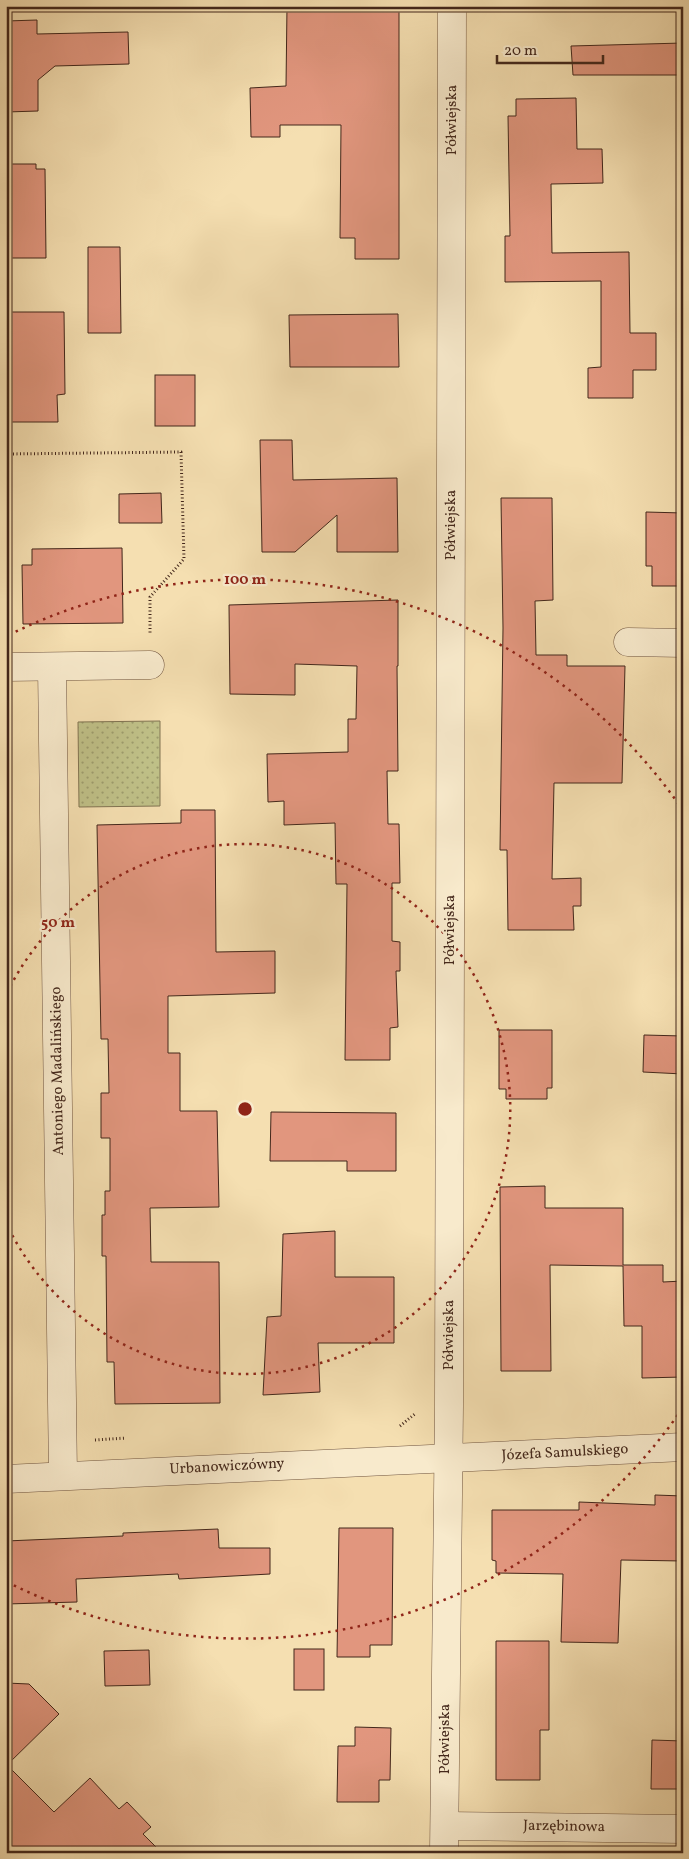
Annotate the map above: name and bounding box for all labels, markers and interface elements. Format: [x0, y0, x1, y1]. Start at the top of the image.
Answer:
scale bar [497, 32, 603, 64]
text: 20 m [504, 41, 537, 62]
street label: Półwiejska [442, 85, 463, 155]
street label: Półwiejska [441, 490, 462, 560]
text: 100 m [224, 570, 267, 591]
street label: Półwiejska [440, 895, 461, 965]
text: 50 m [41, 913, 75, 934]
street label: Antoniego Madalińskiego [46, 986, 70, 1156]
centre of rings [236, 1100, 254, 1118]
street label: Półwiejska [439, 1300, 460, 1370]
street label: Józefa Samulskiego [501, 1439, 629, 1467]
street label: Urbanowiczówny [169, 1454, 285, 1480]
street label: Półwiejska [435, 1704, 456, 1774]
street label: Jarzębinowa [523, 1816, 605, 1838]

